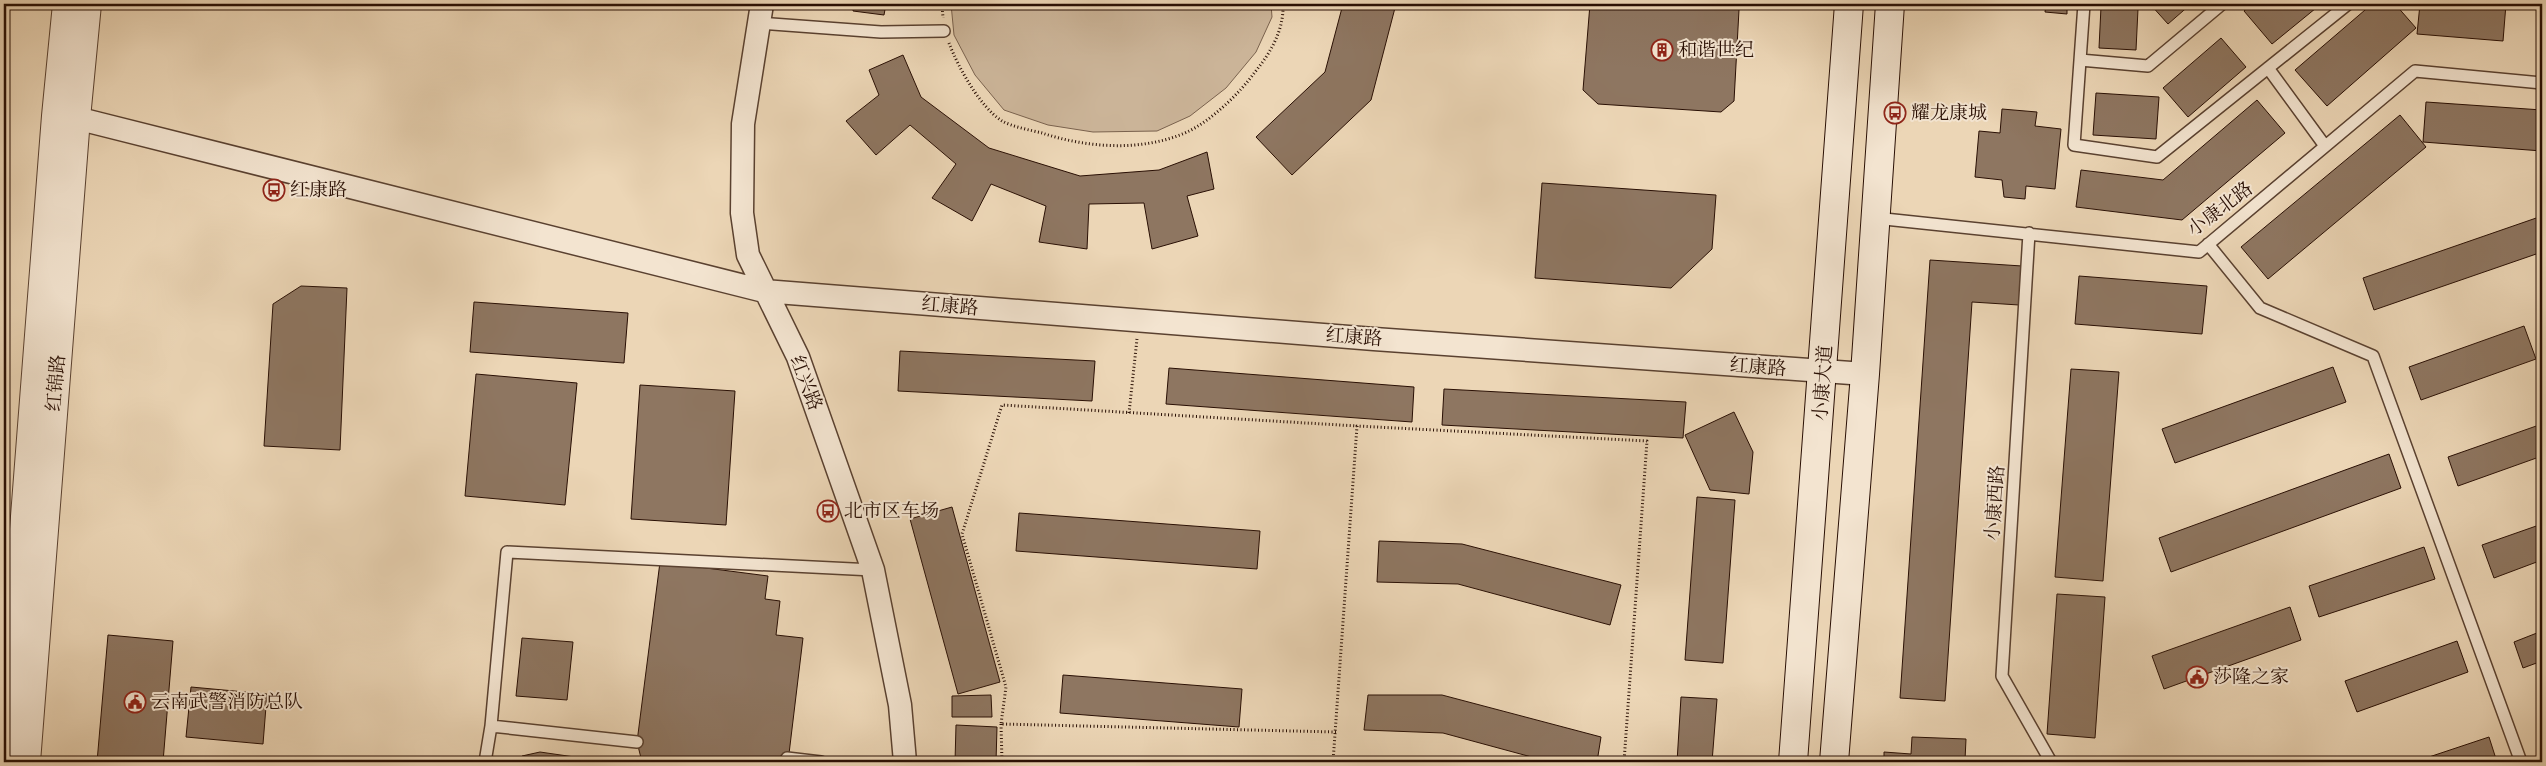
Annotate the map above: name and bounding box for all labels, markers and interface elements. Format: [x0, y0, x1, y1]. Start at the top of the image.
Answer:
place label: 和谐世纪 [1678, 37, 1754, 63]
building icon: 和谐世纪 [1650, 38, 1674, 62]
place label: 耀龙康城 [1911, 100, 1987, 126]
bus stop icon: 耀龙康城 [1883, 101, 1907, 125]
street label: 小康北路 [2182, 176, 2258, 242]
place label: 红康路 [290, 177, 347, 203]
bus stop icon: 红康路 [262, 178, 286, 202]
street label: 红康路 [920, 291, 980, 321]
street label: 红康路 [1325, 322, 1383, 352]
street label: 小康大道 [1807, 344, 1839, 422]
street label: 红兴路 [784, 352, 828, 414]
street label: 红康路 [1729, 352, 1787, 382]
street label: 红锦路 [41, 353, 71, 413]
street label: 小康西路 [1979, 464, 2011, 542]
place label: 北市区车场 [844, 498, 939, 524]
bus stop icon: 北市区车场 [816, 499, 840, 523]
place label: 莎隆之家 [2213, 664, 2289, 690]
public building icon: 莎隆之家 [2185, 665, 2209, 689]
place label: 云南武警消防总队 [151, 689, 303, 715]
public building icon: 云南武警消防总队 [123, 690, 147, 714]

